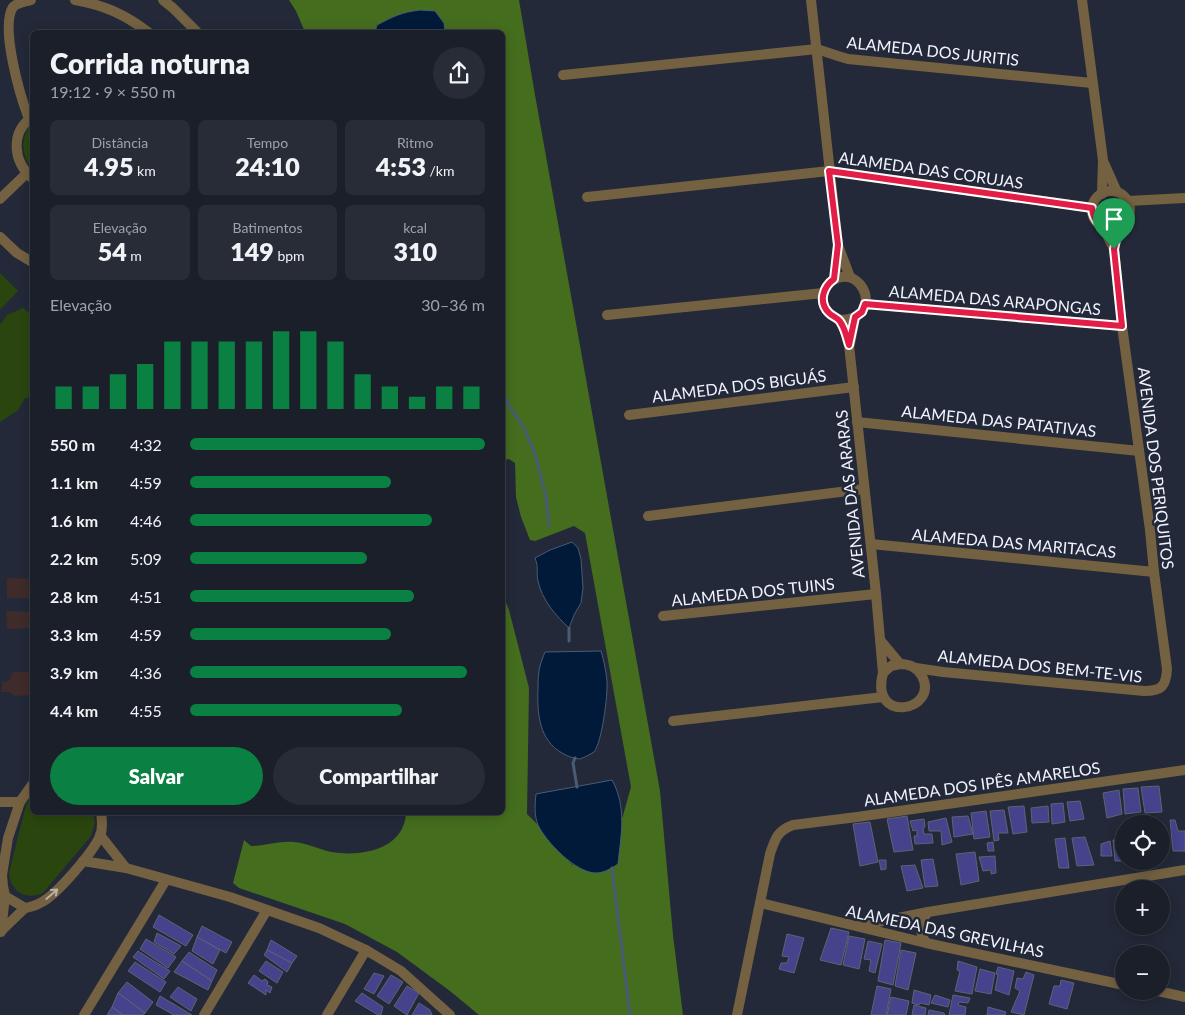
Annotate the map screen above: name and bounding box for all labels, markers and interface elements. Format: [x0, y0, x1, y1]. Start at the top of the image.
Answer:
street label: ALAMEDA DOS JURITIS [846, 32, 1020, 69]
text: Corrida noturna [50, 46, 250, 80]
button: share [433, 47, 485, 99]
text: 19:12 · 9 × 550 m [50, 82, 175, 101]
text: Distância [91, 134, 148, 151]
text: Tempo [247, 134, 288, 151]
text: Ritmo [397, 134, 433, 151]
street label: ALAMEDA DAS CORUJAS [837, 147, 1025, 192]
text: 4.95 [84, 151, 133, 181]
text: 24:10 [235, 151, 300, 181]
text: 4:53 [376, 151, 426, 181]
text: km [133, 162, 156, 179]
text: /km [426, 162, 455, 179]
pin [1093, 198, 1135, 249]
icon: arrive [1100, 205, 1128, 233]
text: Elevação [93, 219, 147, 236]
text: Batimentos [232, 219, 303, 236]
text: kcal [403, 219, 427, 236]
text: 54 [98, 236, 127, 266]
text: 149 [230, 236, 274, 266]
text: 310 [393, 236, 437, 266]
text: m [127, 247, 142, 264]
text: bpm [274, 247, 305, 264]
street label: ALAMEDA DAS ARAPONGAS [888, 281, 1102, 318]
text: Elevação [50, 295, 112, 314]
text: 30–36 m [421, 295, 485, 314]
street label: ALAMEDA DOS BIGUÁS [651, 365, 827, 406]
street label: AVENIDA DOS PERIQUITOS [1135, 366, 1178, 570]
street label: ALAMEDA DAS PATATIVAS [901, 401, 1097, 440]
street label: AVENIDA DAS ARARAS [831, 409, 868, 579]
text: 550 m [50, 435, 95, 454]
text: 4:32 [130, 435, 162, 454]
text: 1.1 km [50, 473, 98, 492]
text: 4:59 [130, 473, 162, 492]
text: 1.6 km [50, 511, 98, 530]
text: 4:46 [130, 511, 162, 530]
street label: ALAMEDA DAS MARITACAS [911, 524, 1117, 561]
text: 2.2 km [50, 549, 98, 568]
text: 5:09 [130, 549, 162, 568]
street label: ALAMEDA DOS TUINS [670, 573, 836, 610]
text: 2.8 km [50, 587, 98, 606]
text: 4:51 [130, 587, 162, 606]
text: 3.3 km [50, 625, 98, 644]
text: 4:59 [130, 625, 162, 644]
street label: ALAMEDA DOS BEM-TE-VIS [937, 645, 1143, 686]
text: 3.9 km [50, 663, 98, 682]
text: 4:36 [130, 663, 162, 682]
text: 4.4 km [50, 701, 98, 720]
text: 4:55 [130, 701, 162, 720]
button: Salvar [50, 747, 263, 805]
button: Compartilhar [273, 747, 485, 805]
street label: ALAMEDA DOS IPÊS AMARELOS [863, 758, 1101, 810]
map controls [1115, 815, 1170, 1000]
button: locate [1115, 815, 1170, 870]
button: + [1115, 880, 1170, 935]
one-way arrow [45, 888, 58, 900]
street label: ALAMEDA DAS GREVILHAS [844, 900, 1046, 961]
button: − [1115, 945, 1170, 1000]

